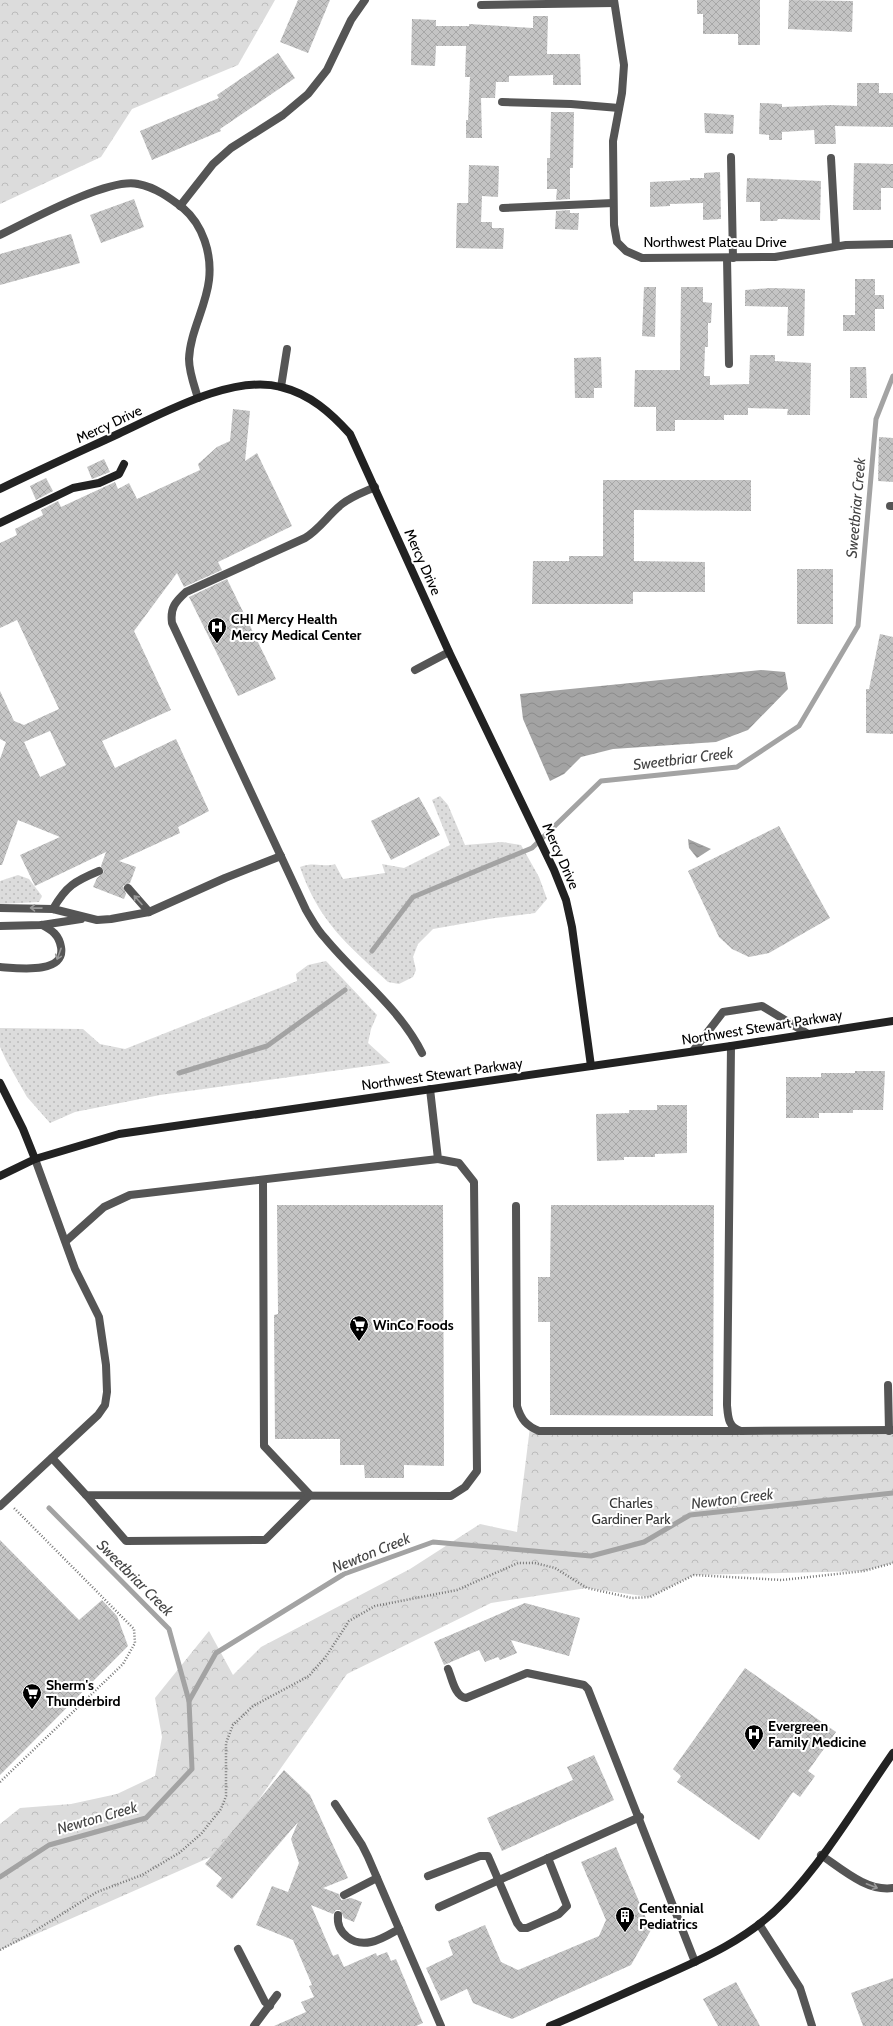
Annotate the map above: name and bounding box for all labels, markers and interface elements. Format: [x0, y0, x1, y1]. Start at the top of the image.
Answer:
street label: Northwest Plateau Drive [643, 233, 787, 251]
street label: Mercy Drive [73, 401, 145, 447]
water label: Sweetbriar Creek [843, 457, 869, 559]
street label: Mercy Drive [400, 526, 446, 598]
place label: CHI Mercy Health Mercy Medical Center [231, 610, 362, 644]
hospital icon: CHI Mercy Health Mercy Medical Center [206, 616, 228, 644]
water label: Sweetbriar Creek [632, 744, 735, 774]
street label: Mercy Drive [538, 820, 584, 892]
one-way arrow [134, 895, 143, 905]
one-way arrow [30, 904, 43, 912]
one-way arrow [55, 948, 63, 960]
street label: Northwest Stewart Parkway [680, 1005, 844, 1049]
street label: Northwest Stewart Parkway [360, 1054, 524, 1094]
supermarket icon: WinCo Foods [348, 1314, 370, 1342]
place label: WinCo Foods [373, 1316, 454, 1334]
water label: Newton Creek [690, 1485, 775, 1513]
park label: Charles Gardiner Park [592, 1494, 671, 1528]
water label: Newton Creek [329, 1529, 413, 1577]
water label: Sweetbriar Creek [93, 1536, 177, 1620]
place label: Sherm's Thunderbird [46, 1676, 120, 1710]
supermarket icon: Sherm's Thunderbird [21, 1682, 43, 1710]
place label: Evergreen Family Medicine [768, 1717, 866, 1751]
hospital icon: Evergreen Family Medicine [743, 1723, 765, 1751]
water label: Newton Creek [55, 1798, 140, 1838]
one-way arrow [866, 1882, 878, 1890]
place label: Centennial Pediatrics [639, 1899, 704, 1933]
building icon: Centennial Pediatrics [614, 1905, 636, 1933]

